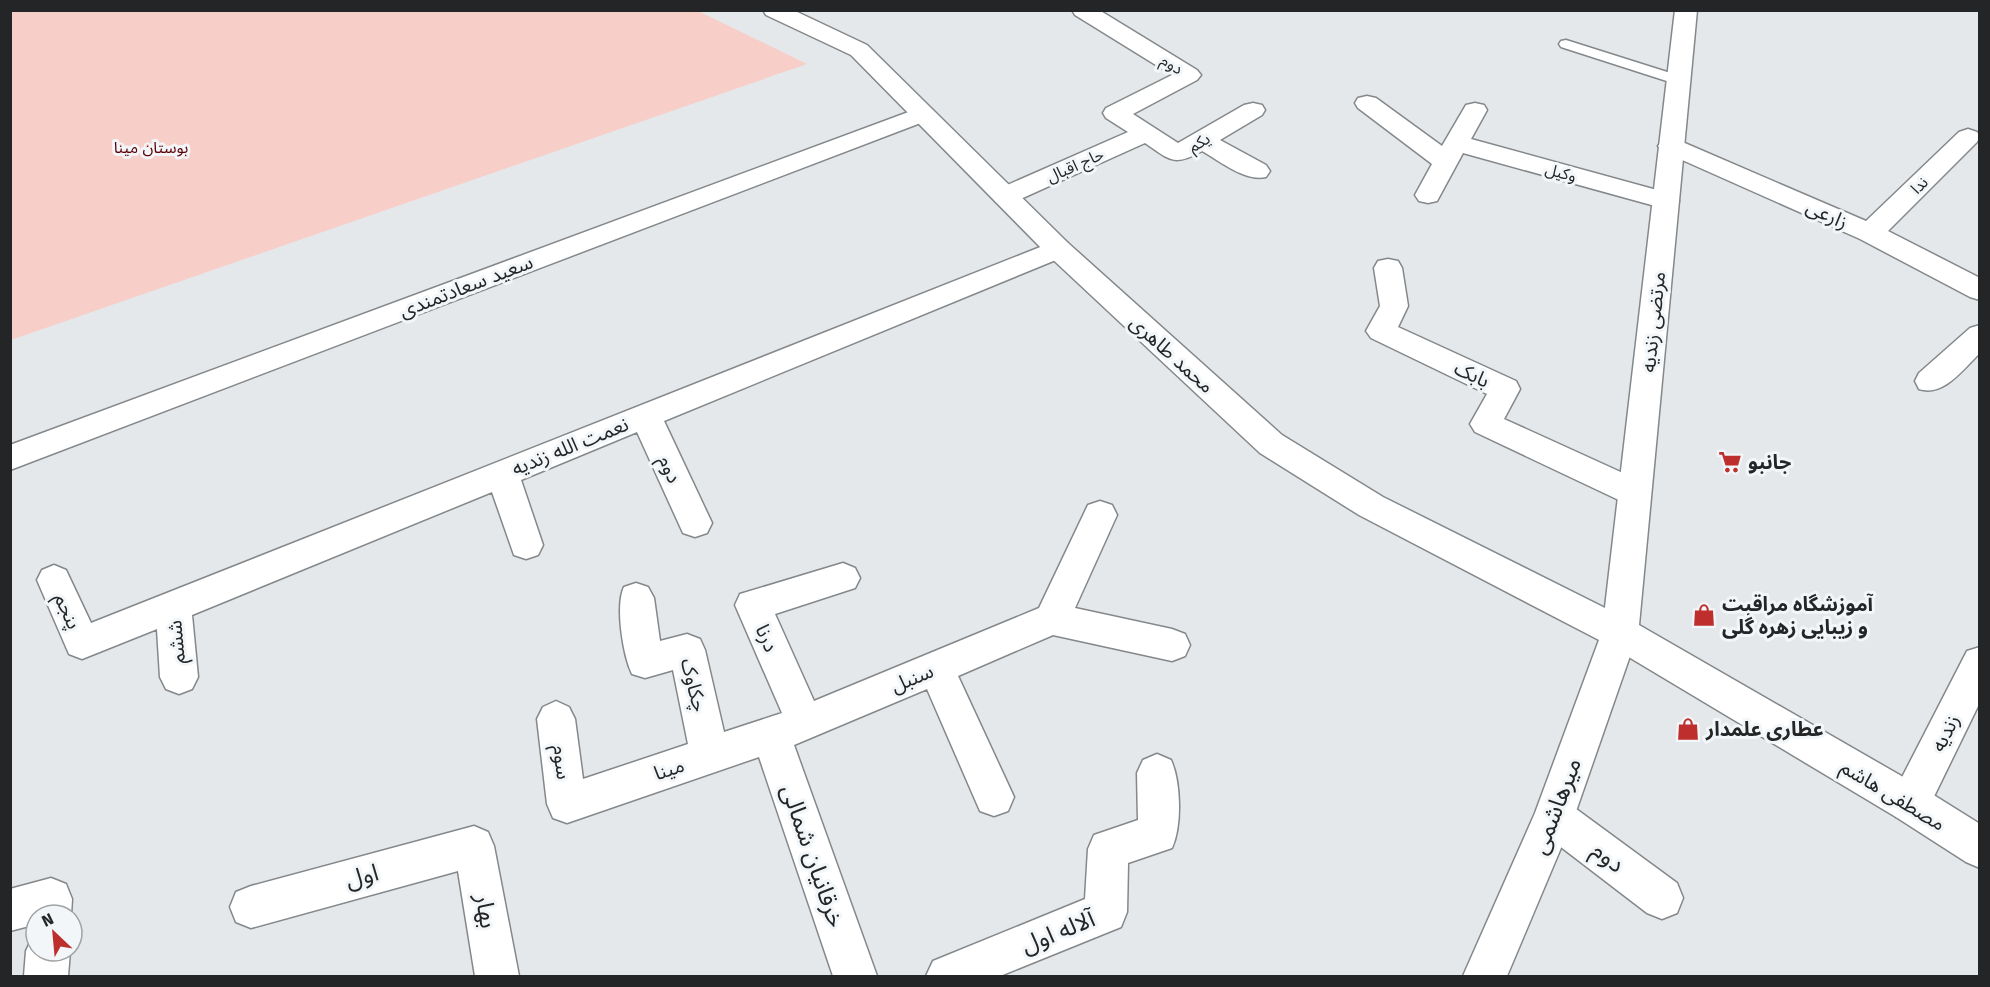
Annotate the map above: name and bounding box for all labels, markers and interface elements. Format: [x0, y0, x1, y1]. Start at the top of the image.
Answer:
street label: دوم [1156, 50, 1186, 81]
street label: یکم [1185, 129, 1215, 159]
park label: بوستان مینا [114, 138, 188, 157]
street label: حاج اقبال [1044, 144, 1108, 189]
street label: وکیل [1543, 159, 1578, 186]
street label: ندا [1907, 173, 1932, 198]
street label: زارعی [1802, 194, 1852, 234]
street label: سعید سعادتمندی [396, 249, 536, 323]
street label: مرتضی زندیه [1636, 270, 1670, 374]
street label: محمد طاهری [1125, 310, 1219, 398]
street label: بابک [1451, 355, 1493, 393]
street label: نعمت الله زندیه [508, 412, 632, 480]
supermarket icon: جانبو [1717, 449, 1743, 475]
place label: جانبو [1748, 450, 1792, 474]
street label: دوم [650, 451, 687, 488]
street label: پنجم [47, 589, 86, 634]
place label: آموزشگاه مراقبت و زیبایی زهره گلی [1722, 592, 1874, 639]
shop icon: آموزشگاه مراقبت و زیبایی زهره گلی [1691, 602, 1717, 628]
street label: ششم [162, 619, 193, 665]
street label: درنا [750, 621, 784, 655]
street label: چکاوک [675, 656, 712, 714]
street label: سنبل [887, 658, 937, 698]
street label: زندیه [1926, 710, 1964, 756]
shop icon: عطاری علمدار [1675, 716, 1701, 742]
place label: عطاری علمدار [1705, 717, 1824, 741]
street label: سوم [545, 743, 576, 781]
street label: مینا [651, 753, 687, 785]
street label: میرهاشمی [1525, 754, 1587, 858]
street label: مصطفی هاشم [1835, 754, 1950, 838]
street label: خرقانیان شمالی [775, 781, 851, 931]
street label: دوم [1584, 836, 1630, 882]
street label: اول [342, 858, 382, 894]
street label: بهار [469, 891, 503, 930]
north arrow [24, 903, 84, 963]
street label: آلاله اول [1017, 904, 1100, 959]
text: N [39, 909, 57, 931]

